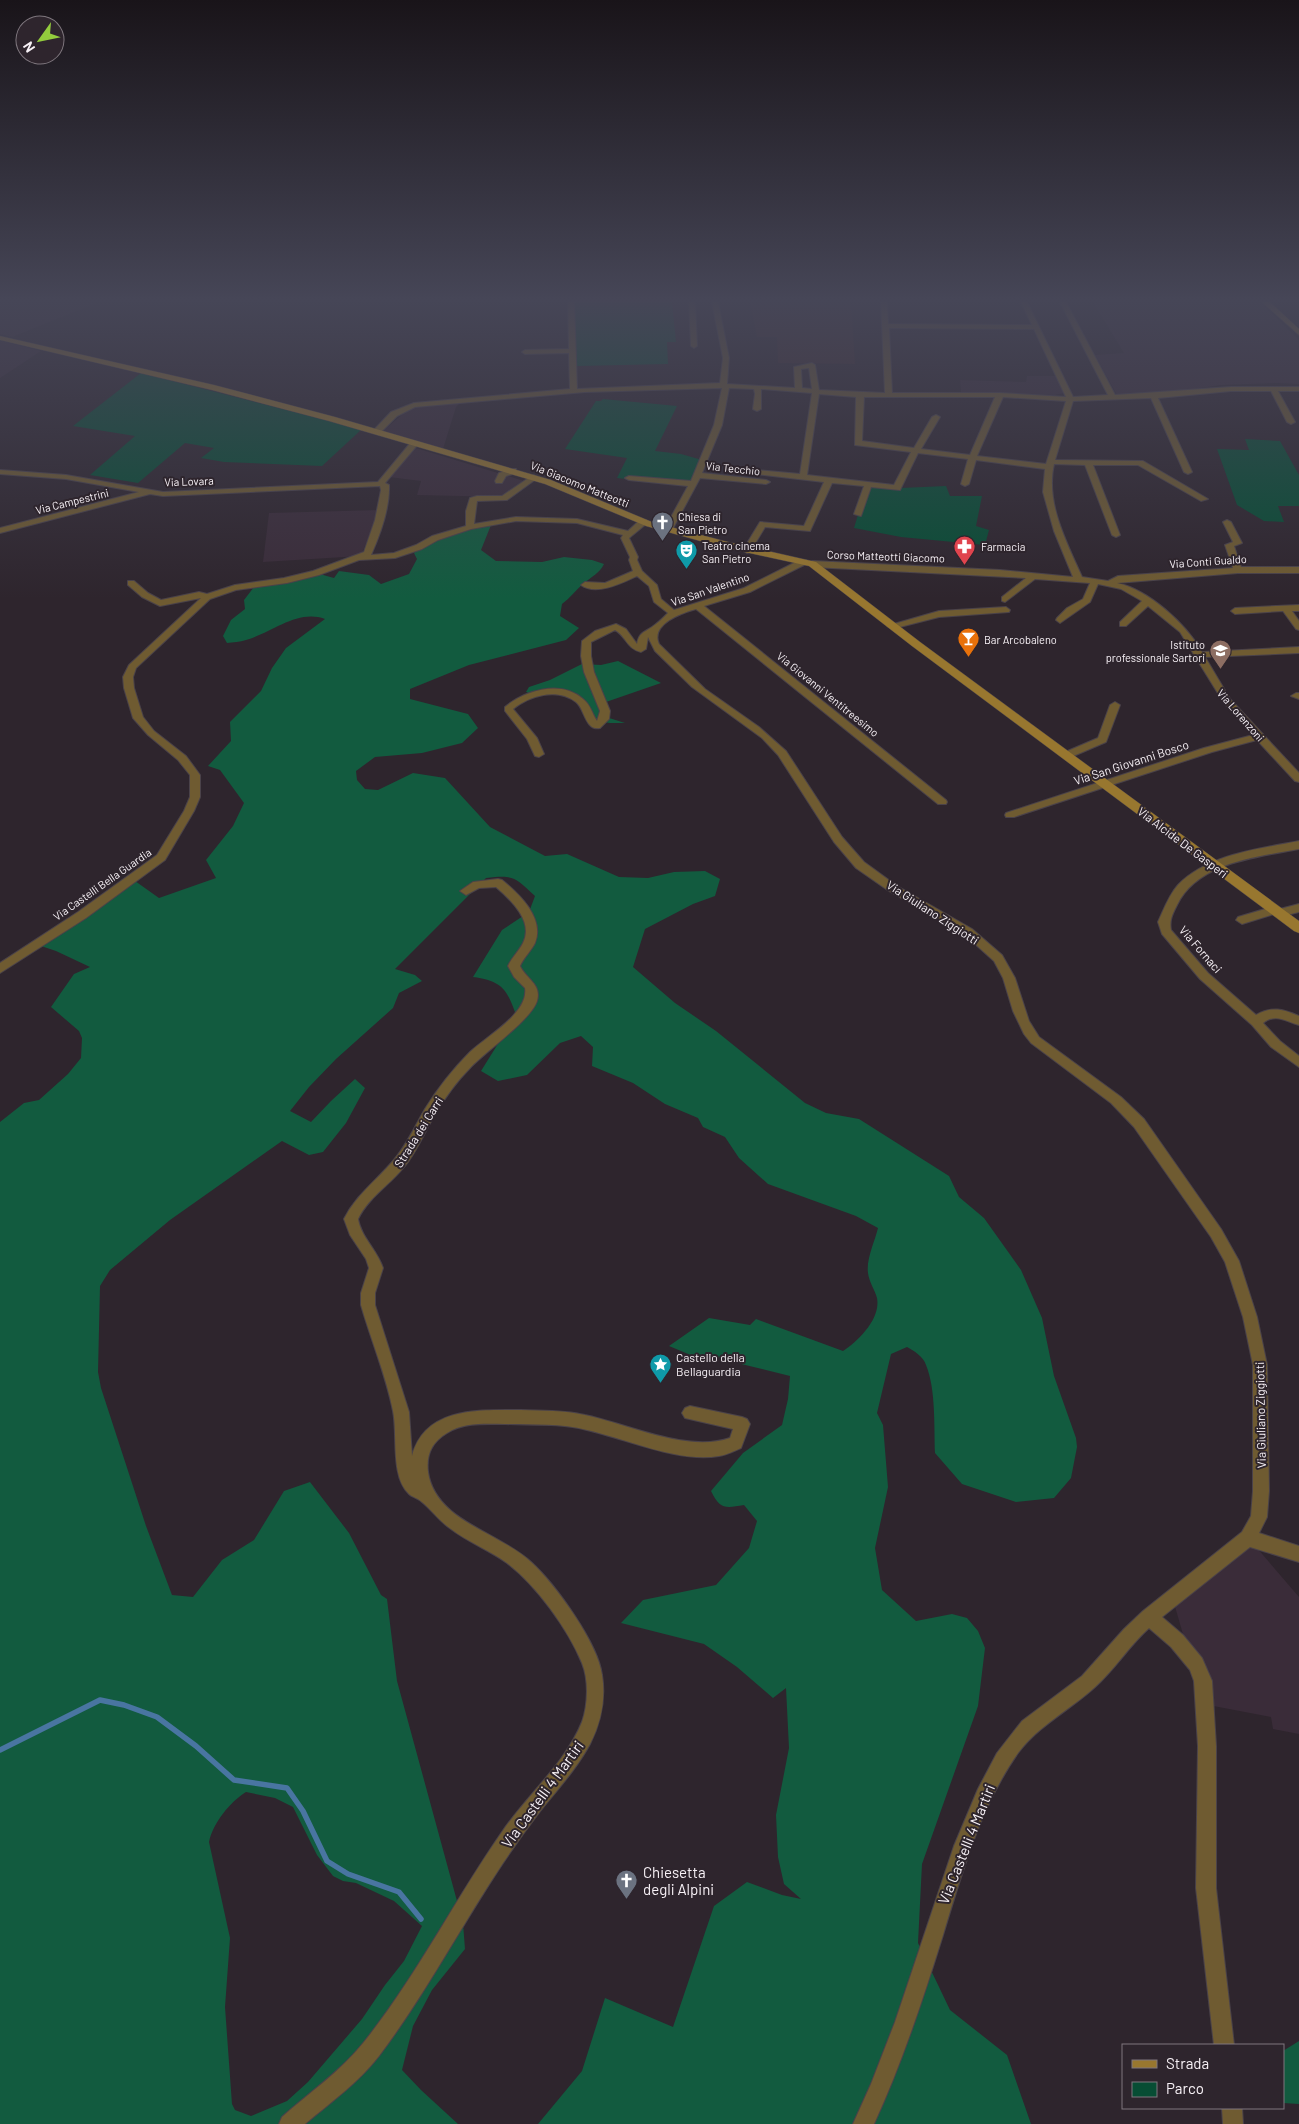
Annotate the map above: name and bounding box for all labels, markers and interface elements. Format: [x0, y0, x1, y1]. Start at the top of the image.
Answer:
north arrow [15, 15, 65, 65]
text: N [19, 39, 38, 56]
street label: Via Giacomo Matteotti [529, 458, 631, 510]
street label: Via Tecchio [705, 459, 761, 477]
street label: Via Lovara [164, 474, 214, 488]
street label: Via Campestrini [34, 486, 110, 516]
church icon: Chiesa di San Pietro [650, 510, 674, 541]
place label: Chiesa di San Pietro [678, 510, 727, 536]
pharmacy icon: Farmacia [953, 534, 977, 565]
theatre icon: Teatro cinema San Pietro [674, 539, 698, 570]
place label: Teatro cinema San Pietro [702, 539, 770, 565]
place label: Farmacia [981, 540, 1025, 553]
street label: Corso Matteotti Giacomo [827, 547, 945, 565]
street label: Via Conti Gualdo [1169, 552, 1247, 570]
street label: Via San Valentino [669, 570, 751, 608]
bar icon: Bar Arcobaleno [956, 627, 980, 658]
place label: Bar Arcobaleno [984, 633, 1057, 646]
place label: Istituto professionale Sartori [1106, 638, 1205, 664]
school or university icon: Istituto professionale Sartori [1209, 638, 1233, 669]
street label: Via Giovanni Ventitreesimo [774, 649, 882, 739]
street label: Via Lorenzoni [1215, 686, 1267, 744]
street label: Via San Giovanni Bosco [1072, 737, 1190, 787]
street label: Via Alcide De Gasperi [1135, 804, 1231, 880]
street label: Via Castelli Bella Guardia [50, 845, 154, 923]
street label: Via Giuliano Ziggiotti [884, 877, 982, 947]
street label: Via Fornaci [1177, 923, 1225, 975]
street label: Strada dei Carri [391, 1094, 445, 1170]
place label: Castello della Bellaguardia [676, 1350, 745, 1378]
place icon: Castello della Bellaguardia [648, 1352, 672, 1383]
street label: Via Giuliano Ziggiotti [1252, 1362, 1268, 1468]
street label: Via Castelli 4 Martiri [497, 1737, 587, 1851]
street label: Via Castelli 4 Martiri [934, 1781, 998, 1907]
place label: Chiesetta degli Alpini [643, 1863, 714, 1898]
church icon: Chiesetta degli Alpini [615, 1869, 639, 1900]
legend [1122, 2044, 1284, 2109]
text: Strada [1166, 2054, 1209, 2072]
text: Parco [1166, 2079, 1204, 2097]

